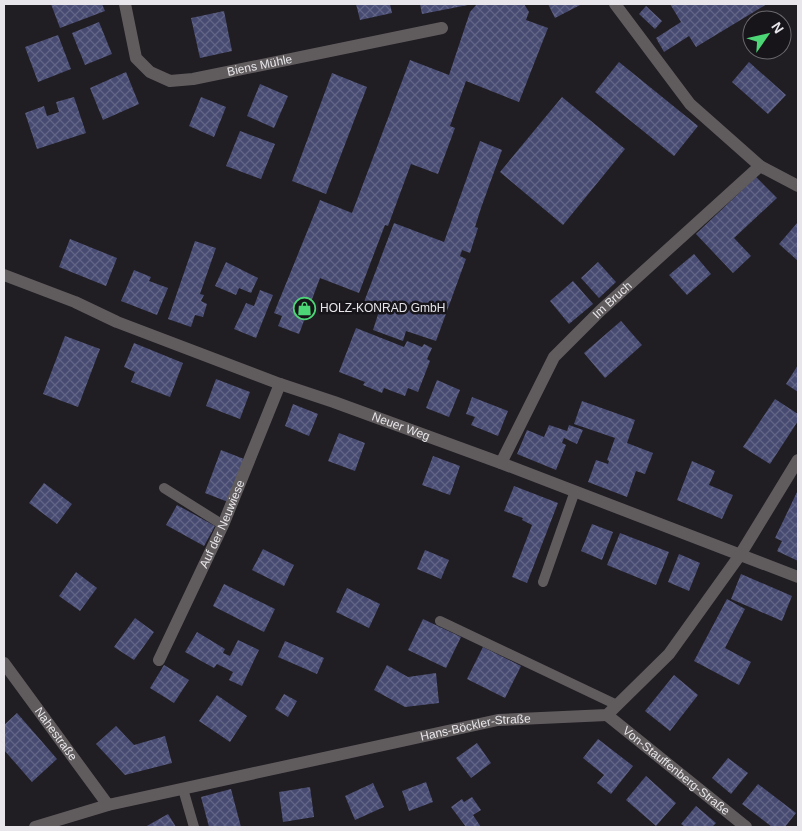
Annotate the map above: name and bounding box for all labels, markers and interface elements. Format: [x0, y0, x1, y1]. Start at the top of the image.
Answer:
north arrow [742, 10, 792, 60]
text: N [768, 19, 787, 36]
street label: Biens Mühle [226, 52, 294, 79]
street label: Im Bruch [590, 279, 635, 321]
shop icon: HOLZ-KONRAD GmbH [292, 296, 316, 320]
place label: HOLZ-KONRAD GmbH [320, 301, 445, 315]
street label: Neuer Weg [370, 409, 432, 443]
street label: Auf der Neuwiese [197, 478, 248, 570]
street label: Nahestraße [32, 705, 80, 764]
street label: Hans-Böckler-Straße [419, 711, 531, 744]
street label: Von-Stauffenberg-Straße [620, 724, 733, 818]

